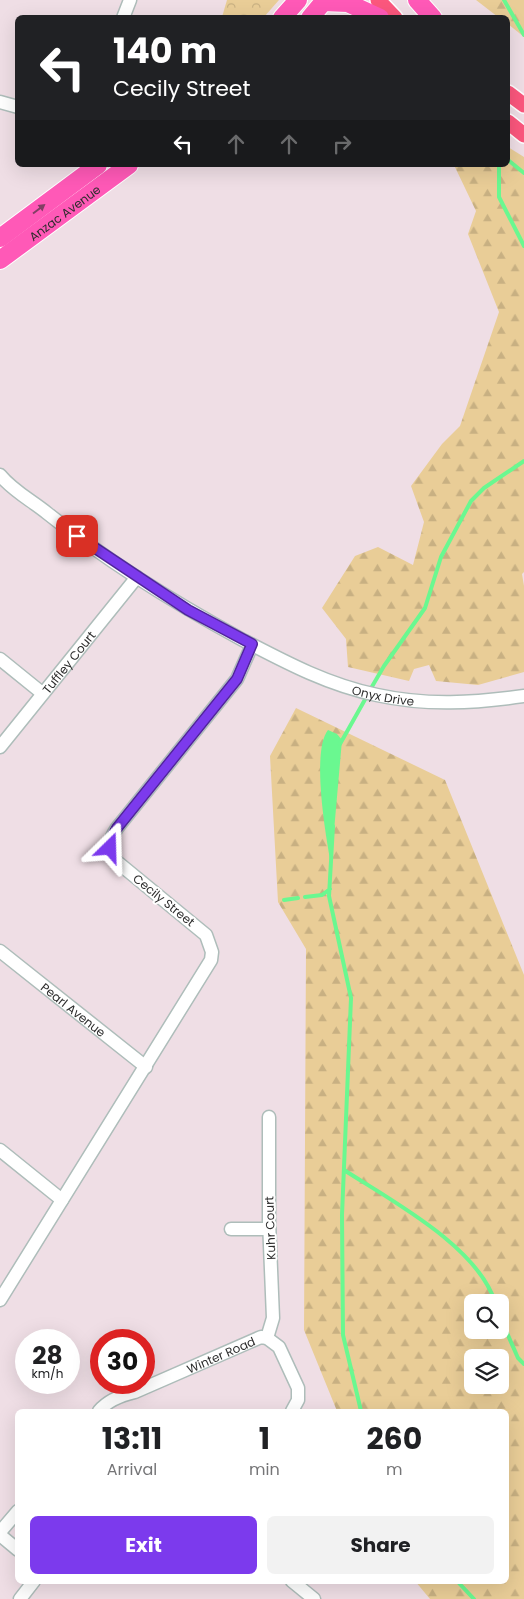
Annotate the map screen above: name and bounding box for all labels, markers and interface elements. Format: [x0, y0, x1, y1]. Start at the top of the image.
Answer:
text: 140 m [113, 26, 217, 75]
icon: left [30, 35, 95, 100]
text: Cecily Street [113, 73, 250, 104]
icon: left [169, 130, 197, 158]
icon: ahead [222, 130, 250, 158]
icon: ahead [275, 130, 303, 158]
icon: right [328, 130, 356, 158]
street label: Anzac Avenue [25, 181, 104, 245]
one-way arrow [32, 203, 45, 214]
pin [56, 515, 98, 557]
icon: arrive [63, 522, 91, 550]
street label: Tuffley Court [38, 627, 99, 697]
street label: Onyx Drive [350, 681, 415, 709]
position arrow [83, 821, 135, 873]
street label: Cecily Street [130, 870, 198, 930]
street label: Pearl Avenue [38, 978, 110, 1040]
street label: Kuhr Court [260, 1196, 280, 1260]
map controls [464, 1294, 509, 1394]
button: search [464, 1294, 509, 1339]
speed limit sign: 30 [90, 1329, 155, 1394]
street label: Winter Road [184, 1332, 258, 1377]
text: 28 [32, 1338, 63, 1373]
button: layers [464, 1349, 509, 1394]
text: km/h [32, 1365, 63, 1382]
text: 13:11 [102, 1417, 162, 1460]
text: 1 [259, 1417, 270, 1460]
text: 260 [366, 1417, 422, 1460]
text: Arrival [107, 1458, 157, 1481]
text: min [249, 1458, 280, 1481]
text: m [386, 1458, 403, 1481]
button: Exit [30, 1516, 257, 1574]
button: Share [267, 1516, 494, 1574]

